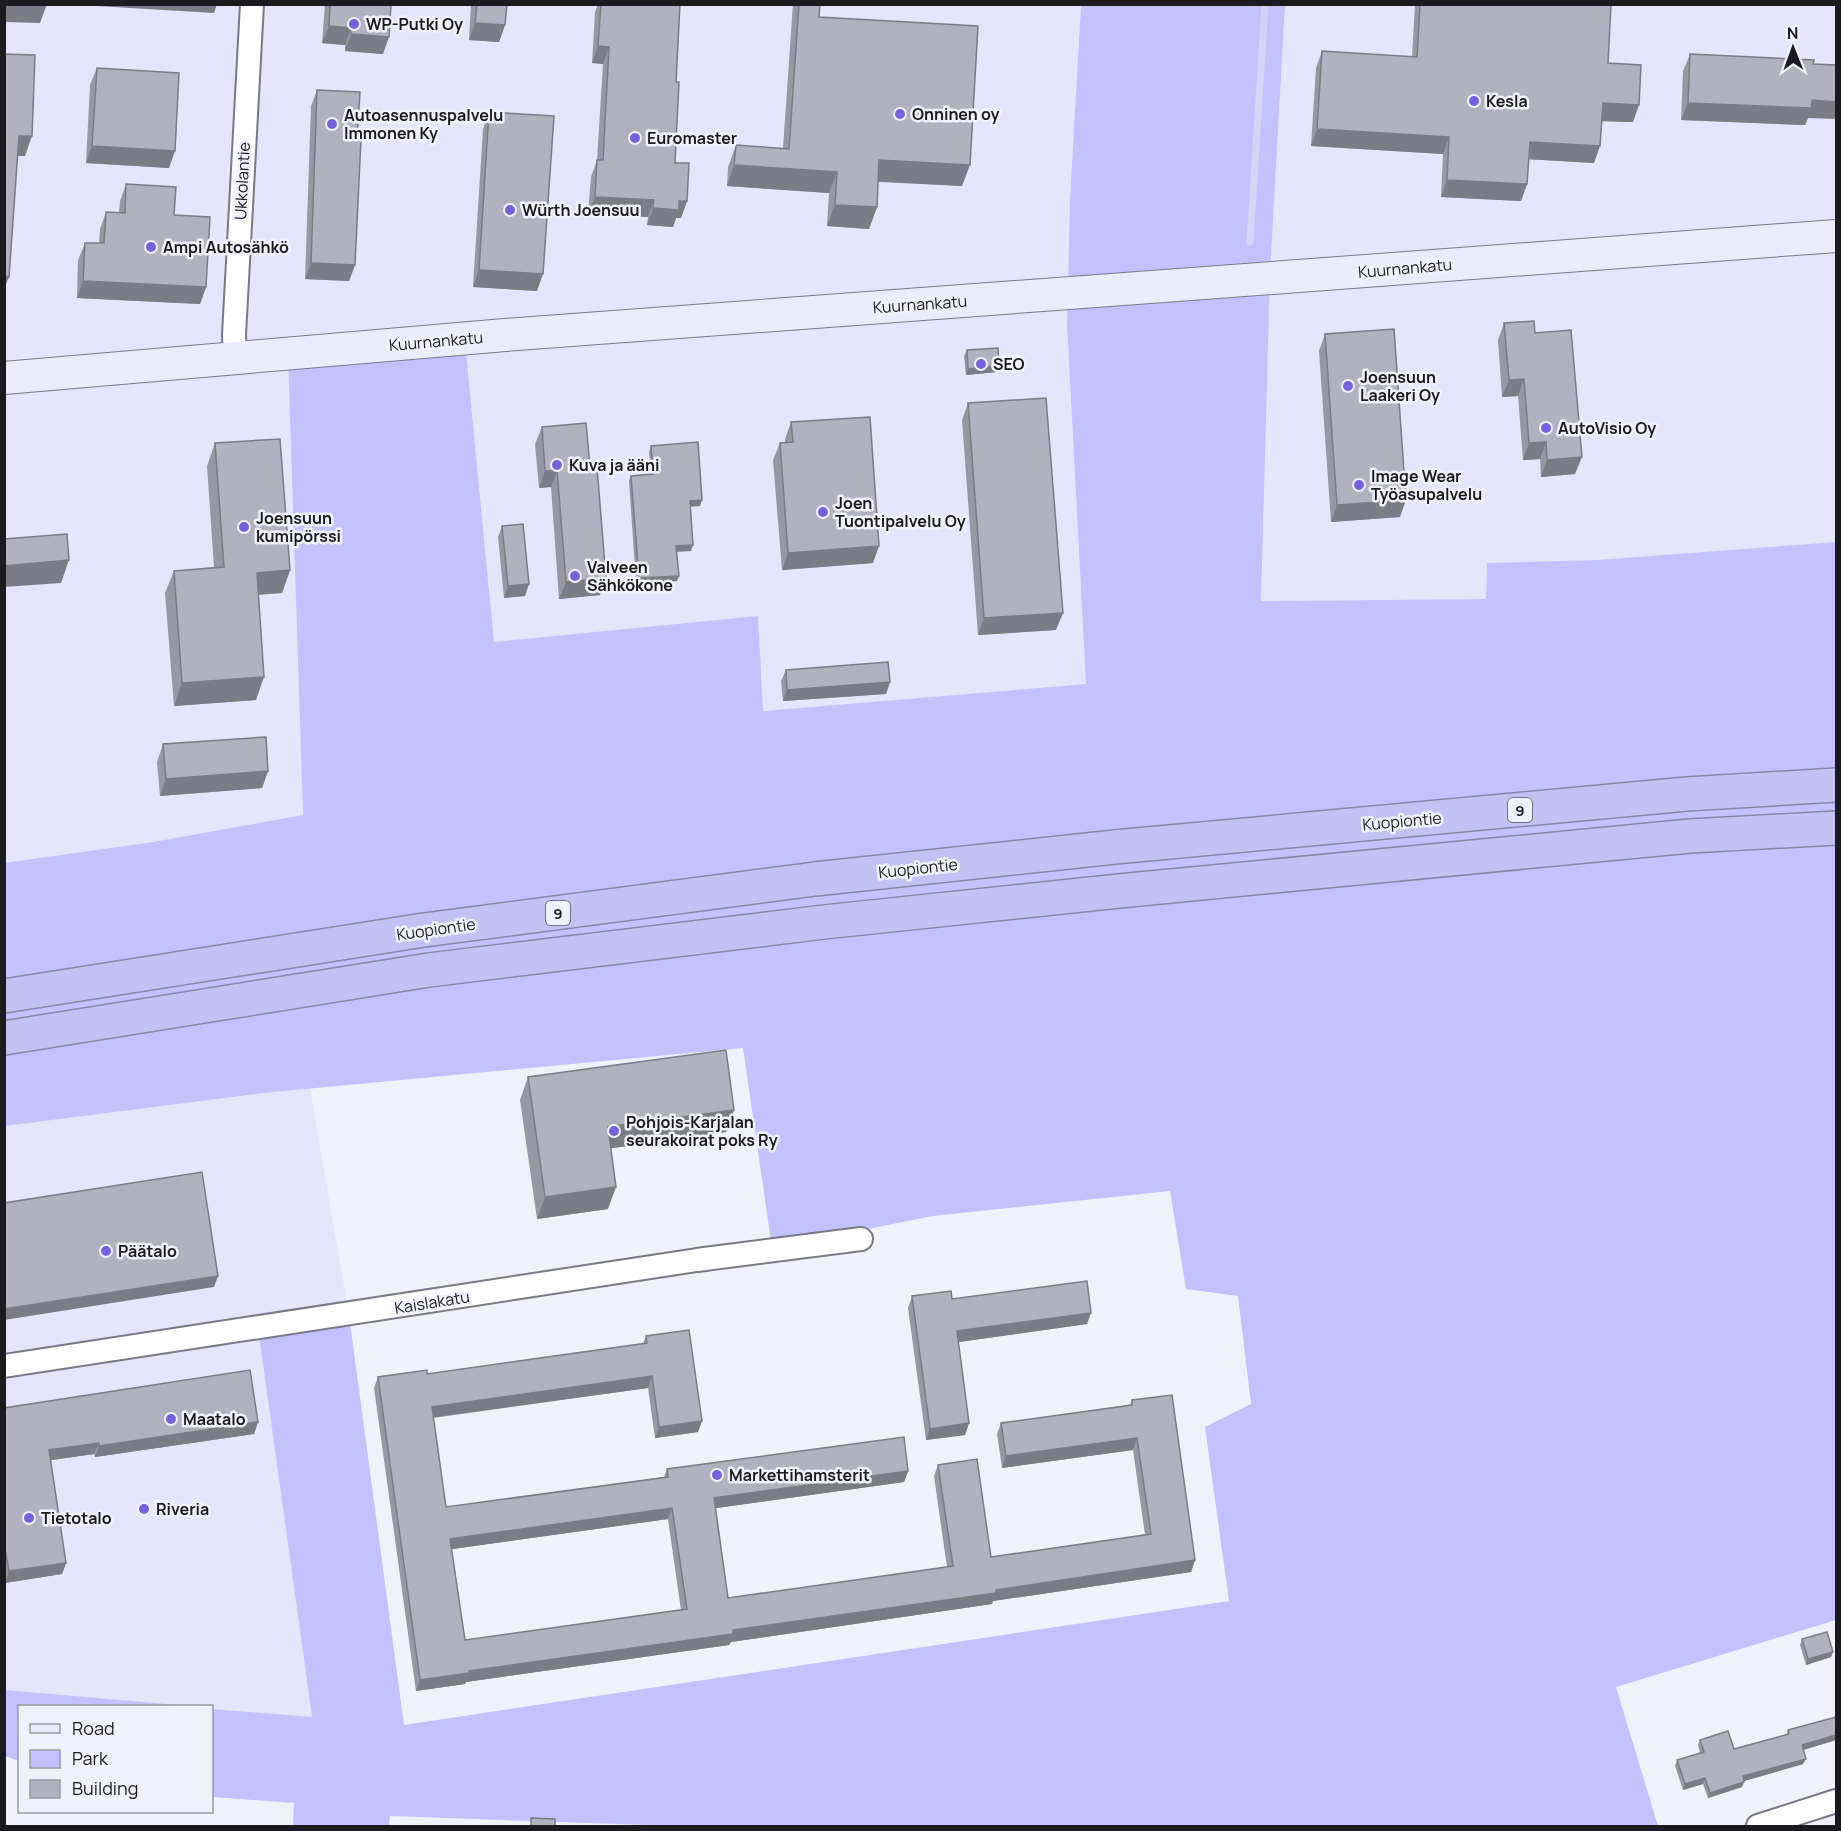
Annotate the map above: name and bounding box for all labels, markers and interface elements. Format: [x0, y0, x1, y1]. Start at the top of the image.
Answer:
place label: WP-Putki Oy [366, 13, 463, 35]
marker: WP-Putki Oy [347, 17, 361, 31]
north arrow [1763, 18, 1823, 78]
text: N [1787, 22, 1799, 44]
place label: Kesla [1486, 90, 1528, 112]
marker: Kesla [1467, 94, 1481, 108]
place label: Onninen oy [912, 103, 1000, 125]
place label: Autoasennuspalvelu Immonen Ky [344, 104, 503, 144]
marker: Onninen oy [893, 107, 907, 121]
marker: Autoasennuspalvelu Immonen Ky [325, 117, 339, 131]
place label: Euromaster [647, 127, 737, 149]
marker: Euromaster [628, 131, 642, 145]
street label: Ukkolantie [229, 141, 255, 221]
place label: Würth Joensuu [522, 199, 640, 221]
marker: Würth Joensuu [503, 203, 517, 217]
place label: Ampi Autosähkö [163, 236, 289, 258]
marker: Ampi Autosähkö [144, 240, 158, 254]
street label: Kuurnankatu [1357, 253, 1453, 283]
street label: Kuurnankatu [872, 290, 968, 318]
street label: Kuurnankatu [388, 326, 484, 356]
place label: SEO [993, 353, 1024, 375]
marker: SEO [974, 357, 988, 371]
place label: Joensuun Laakeri Oy [1360, 366, 1440, 406]
marker: Joensuun Laakeri Oy [1341, 379, 1355, 393]
place label: AutoVisio Oy [1558, 417, 1656, 439]
marker: AutoVisio Oy [1539, 421, 1553, 435]
place label: Kuva ja ääni [569, 454, 660, 476]
marker: Kuva ja ääni [550, 458, 564, 472]
place label: Image Wear Työasupalvelu [1371, 465, 1482, 505]
marker: Image Wear Työasupalvelu [1352, 478, 1366, 492]
place label: Joen Tuontipalvelu Oy [835, 492, 966, 532]
marker: Joen Tuontipalvelu Oy [816, 505, 830, 519]
place label: Joensuun kumipörssi [256, 507, 341, 547]
marker: Joensuun kumipörssi [237, 520, 251, 534]
place label: Valveen Sähkökone [587, 556, 673, 596]
marker: Valveen Sähkökone [568, 569, 582, 583]
road number: 9 [1508, 798, 1532, 822]
street label: Kuopiontie [1361, 807, 1443, 835]
street label: Kuopiontie [877, 853, 959, 883]
road number: 9 [546, 901, 570, 925]
street label: Kuopiontie [395, 913, 477, 945]
place label: Pohjois-Karjalan seurakoirat poks Ry [626, 1111, 778, 1151]
marker: Pohjois-Karjalan seurakoirat poks Ry [607, 1124, 621, 1138]
place label: Päätalo [118, 1240, 177, 1262]
marker: Päätalo [99, 1244, 113, 1258]
street label: Kaislakatu [393, 1285, 471, 1319]
place label: Maatalo [183, 1408, 246, 1430]
marker: Maatalo [164, 1412, 178, 1426]
place label: Markettihamsterit [729, 1464, 870, 1486]
marker: Markettihamsterit [710, 1468, 724, 1482]
place label: Riveria [156, 1498, 209, 1520]
marker: Riveria [137, 1502, 151, 1516]
place label: Tietotalo [41, 1507, 112, 1529]
marker: Tietotalo [22, 1511, 36, 1525]
legend [18, 1705, 213, 1813]
text: Road [72, 1716, 115, 1740]
text: Park [72, 1746, 109, 1770]
text: Building [72, 1776, 138, 1800]

